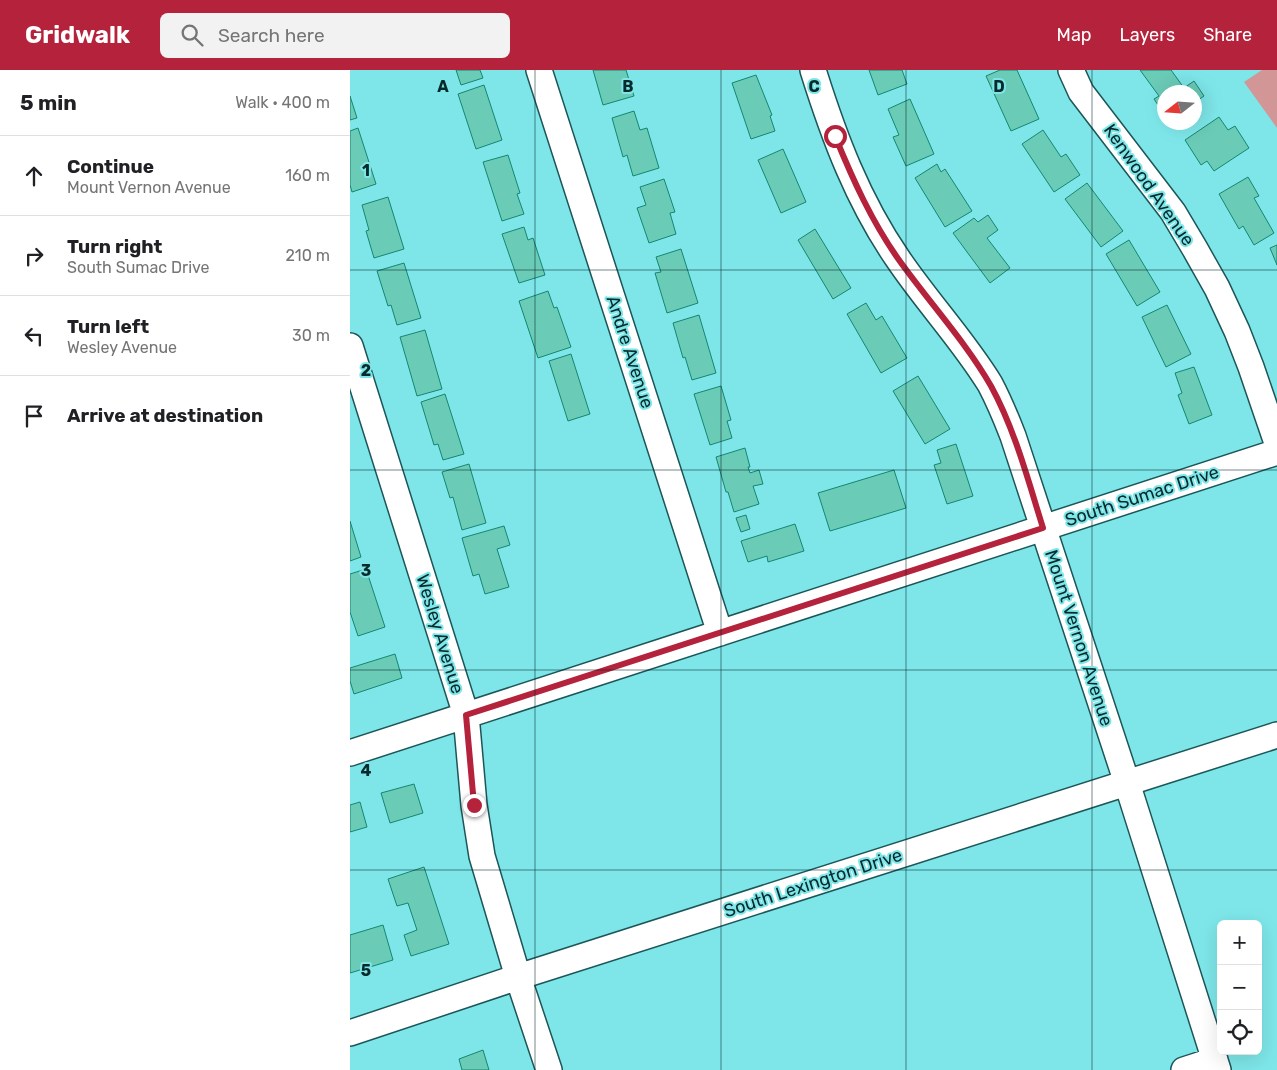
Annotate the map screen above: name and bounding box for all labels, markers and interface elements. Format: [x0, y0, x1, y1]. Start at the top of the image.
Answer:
search box [160, 13, 510, 58]
text: Gridwalk [25, 21, 130, 49]
icon: search [178, 21, 206, 49]
text: Search here [218, 24, 325, 47]
text: Map [1057, 24, 1092, 46]
text: Layers [1120, 24, 1175, 46]
text: Share [1203, 24, 1252, 46]
text: A [437, 77, 449, 96]
text: B [622, 77, 634, 96]
text: C [808, 77, 820, 96]
text: D [993, 77, 1005, 96]
north arrow [1157, 85, 1202, 130]
text: 5 min [20, 90, 77, 115]
text: Walk · 400 m [235, 93, 330, 112]
street label: Kenwood Avenue [1099, 120, 1199, 250]
route start [824, 125, 847, 148]
text: Continue [67, 155, 154, 178]
text: 1 [362, 161, 370, 180]
icon: ahead [20, 162, 48, 190]
text: 160 m [285, 166, 330, 185]
text: Mount Vernon Avenue [67, 178, 231, 197]
text: Turn right [67, 235, 162, 258]
icon: right [20, 242, 48, 270]
text: 210 m [285, 246, 330, 265]
text: South Sumac Drive [67, 258, 210, 277]
street label: Andre Avenue [601, 293, 659, 411]
text: Turn left [67, 315, 149, 338]
icon: left [20, 322, 48, 350]
text: 30 m [292, 326, 330, 345]
text: Wesley Avenue [67, 338, 177, 357]
text: 2 [361, 361, 371, 380]
icon: arrive [20, 402, 48, 430]
text: Arrive at destination [67, 404, 263, 427]
street label: South Sumac Drive [1062, 461, 1222, 531]
street label: Mount Vernon Avenue [1040, 547, 1118, 729]
text: 3 [361, 561, 371, 580]
street label: Wesley Avenue [411, 572, 469, 696]
text: 4 [361, 761, 372, 780]
route end [463, 794, 486, 817]
street label: South Lexington Drive [721, 844, 905, 922]
map controls [1217, 920, 1262, 1055]
button: + [1217, 920, 1262, 965]
text: 5 [361, 961, 371, 980]
button: − [1217, 965, 1262, 1010]
button: locate [1217, 1010, 1262, 1055]

